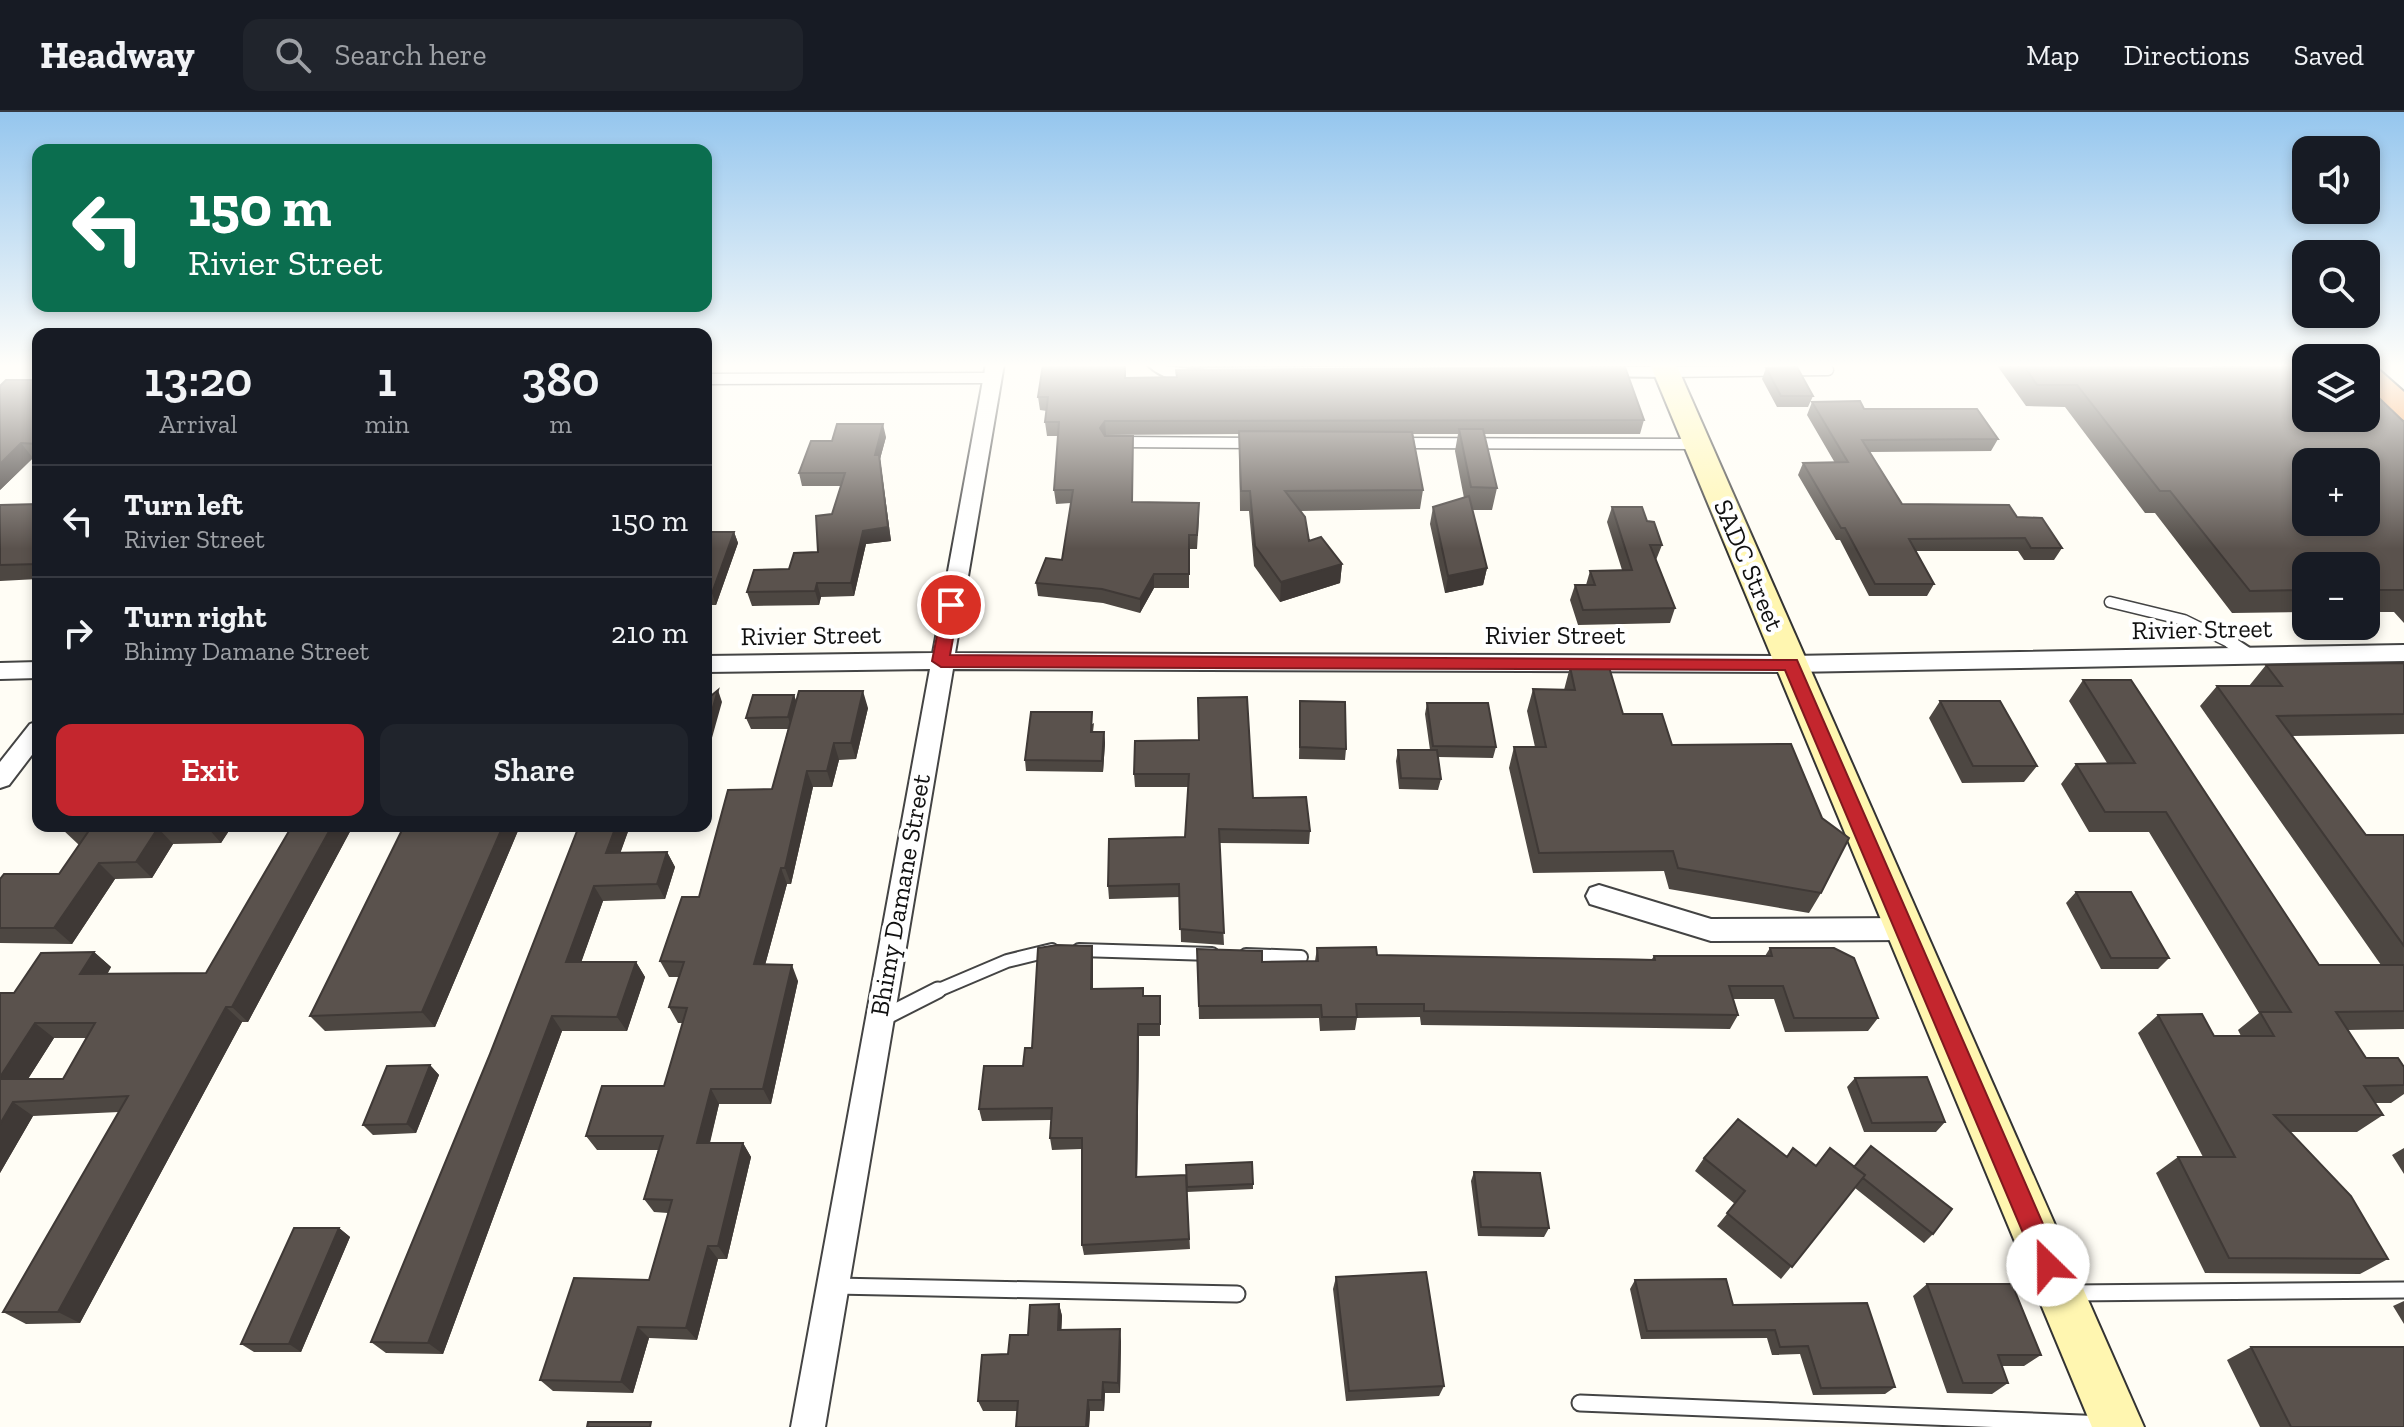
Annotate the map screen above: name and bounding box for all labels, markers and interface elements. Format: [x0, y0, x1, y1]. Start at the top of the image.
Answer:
search box [243, 19, 803, 91]
text: Headway [40, 32, 195, 78]
icon: search [271, 33, 315, 77]
text: Search here [335, 37, 487, 73]
text: Map [2026, 39, 2079, 72]
text: Directions [2123, 39, 2250, 72]
text: Saved [2294, 39, 2364, 72]
map controls [2292, 136, 2380, 640]
button: sound [2292, 136, 2380, 224]
text: 150 m [188, 173, 332, 240]
icon: left [56, 176, 160, 280]
button: search [2292, 240, 2380, 328]
text: Rivier Street [188, 241, 383, 284]
button: layers [2292, 344, 2380, 432]
text: 13:20 [144, 351, 253, 408]
text: 1 [377, 351, 397, 408]
text: 380 [521, 351, 600, 408]
text: Arrival [159, 408, 238, 440]
text: min [365, 408, 409, 440]
text: m [549, 408, 572, 440]
button: + [2292, 448, 2380, 536]
text: Turn left [124, 487, 243, 523]
street label: SADC Street [1707, 494, 1791, 636]
icon: left [56, 499, 100, 543]
text: 150 m [611, 503, 688, 539]
text: Rivier Street [124, 523, 265, 555]
button: − [2292, 552, 2380, 640]
pin [917, 571, 985, 639]
icon: arrive [929, 583, 973, 627]
text: Turn right [124, 599, 266, 635]
icon: right [56, 611, 100, 655]
street label: Rivier Street [2131, 612, 2273, 646]
text: 210 m [611, 615, 688, 651]
street label: Rivier Street [740, 618, 882, 652]
street label: Rivier Street [1485, 619, 1626, 651]
text: Bhimy Damane Street [124, 635, 369, 667]
button: Exit [56, 724, 364, 816]
button: Share [380, 724, 688, 816]
street label: Bhimy Damane Street [863, 771, 937, 1018]
position arrow [2006, 1223, 2090, 1307]

